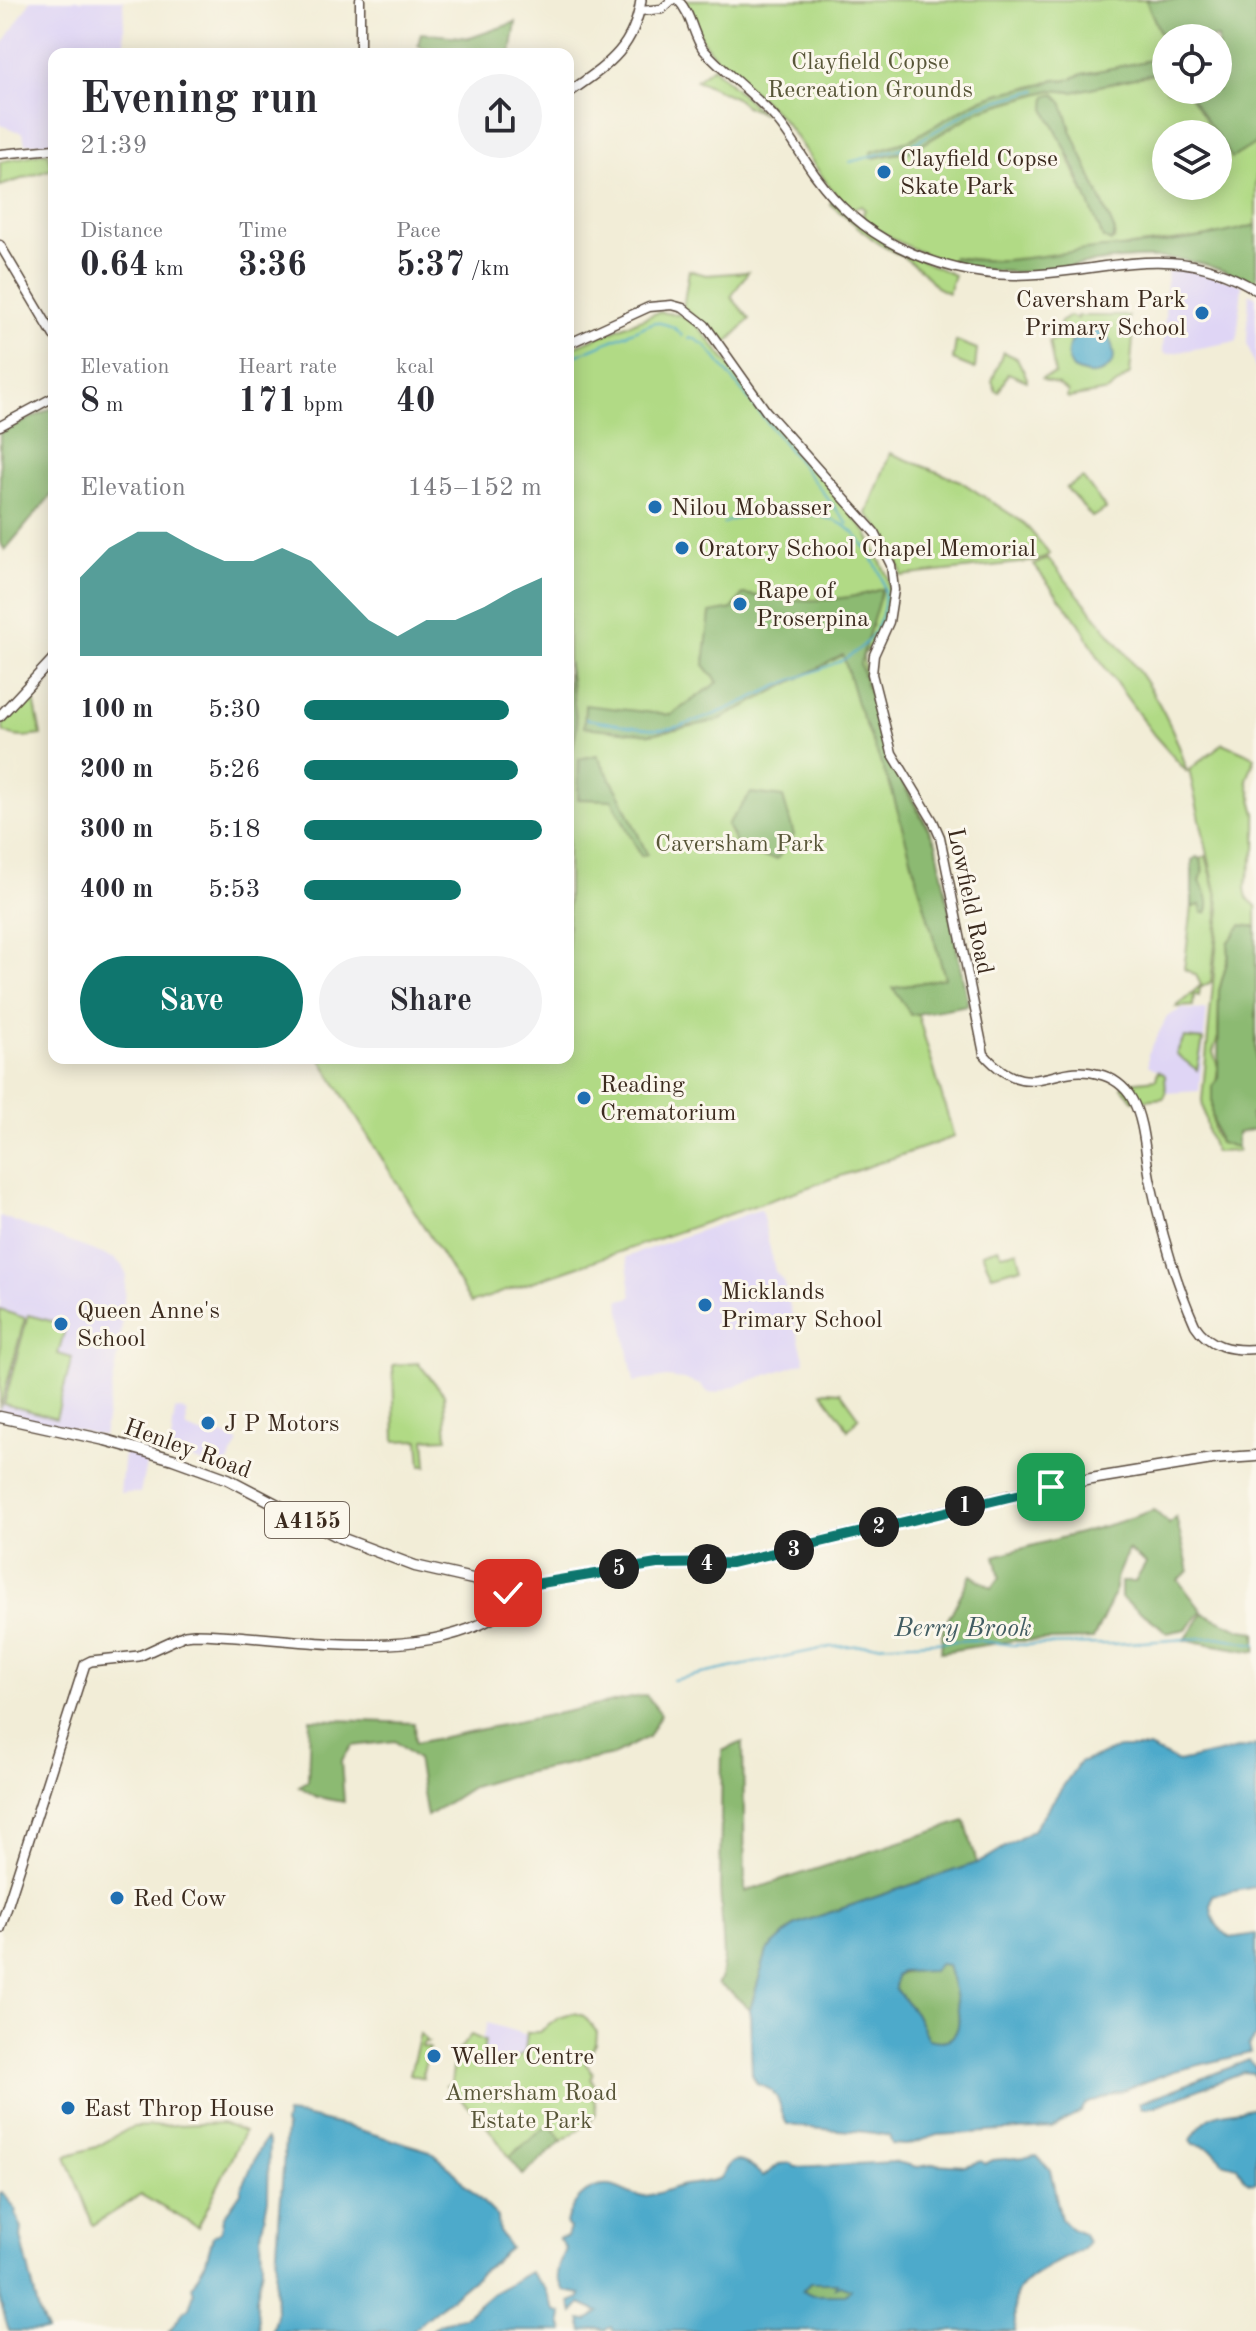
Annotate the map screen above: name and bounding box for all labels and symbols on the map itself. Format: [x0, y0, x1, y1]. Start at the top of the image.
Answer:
park label: Clayfield Copse Recreation Grounds [767, 51, 973, 103]
place label: Clayfield Copse Skate Park [900, 148, 1058, 200]
marker: Clayfield Copse Skate Park [875, 163, 893, 181]
place label: Caversham Park Primary School [1016, 289, 1186, 341]
marker: Caversham Park Primary School [1193, 304, 1211, 322]
place label: Nilou Mobasser [671, 497, 832, 521]
marker: Nilou Mobasser [646, 498, 664, 516]
place label: Oratory School Chapel Memorial [698, 538, 1036, 562]
marker: Oratory School Chapel Memorial [673, 539, 691, 557]
place label: Rape of Proserpina [756, 580, 869, 632]
marker: Rape of Proserpina [731, 595, 749, 613]
street label: Lowfield Road [942, 826, 996, 977]
park label: Caversham Park [655, 833, 825, 857]
place label: Reading Crematorium [600, 1074, 736, 1126]
marker: Reading Crematorium [575, 1089, 593, 1107]
place label: Micklands Primary School [721, 1281, 883, 1333]
marker: Micklands Primary School [696, 1296, 714, 1314]
place label: Queen Anne's School [77, 1300, 220, 1352]
marker: Queen Anne's School [52, 1315, 70, 1333]
place label: J P Motors [224, 1413, 339, 1437]
marker: J P Motors [199, 1414, 217, 1432]
street label: Henley Road [121, 1416, 254, 1484]
pin [1017, 1453, 1085, 1521]
pin: 1 [945, 1486, 985, 1526]
road number: A4155 [265, 1502, 349, 1538]
pin: 2 [859, 1507, 899, 1547]
pin: 3 [774, 1530, 814, 1570]
pin: 4 [687, 1544, 727, 1584]
pin: 5 [599, 1549, 639, 1589]
pin [474, 1559, 542, 1627]
water label: Berry Brook [893, 1616, 1032, 1642]
place label: Red Cow [133, 1888, 227, 1912]
marker: Red Cow [108, 1889, 126, 1907]
place label: Weller Centre [450, 2046, 594, 2070]
marker: Weller Centre [425, 2047, 443, 2065]
park label: Amersham Road Estate Park [445, 2082, 617, 2134]
place label: East Throp House [84, 2098, 274, 2122]
marker: East Throp House [59, 2099, 77, 2117]

